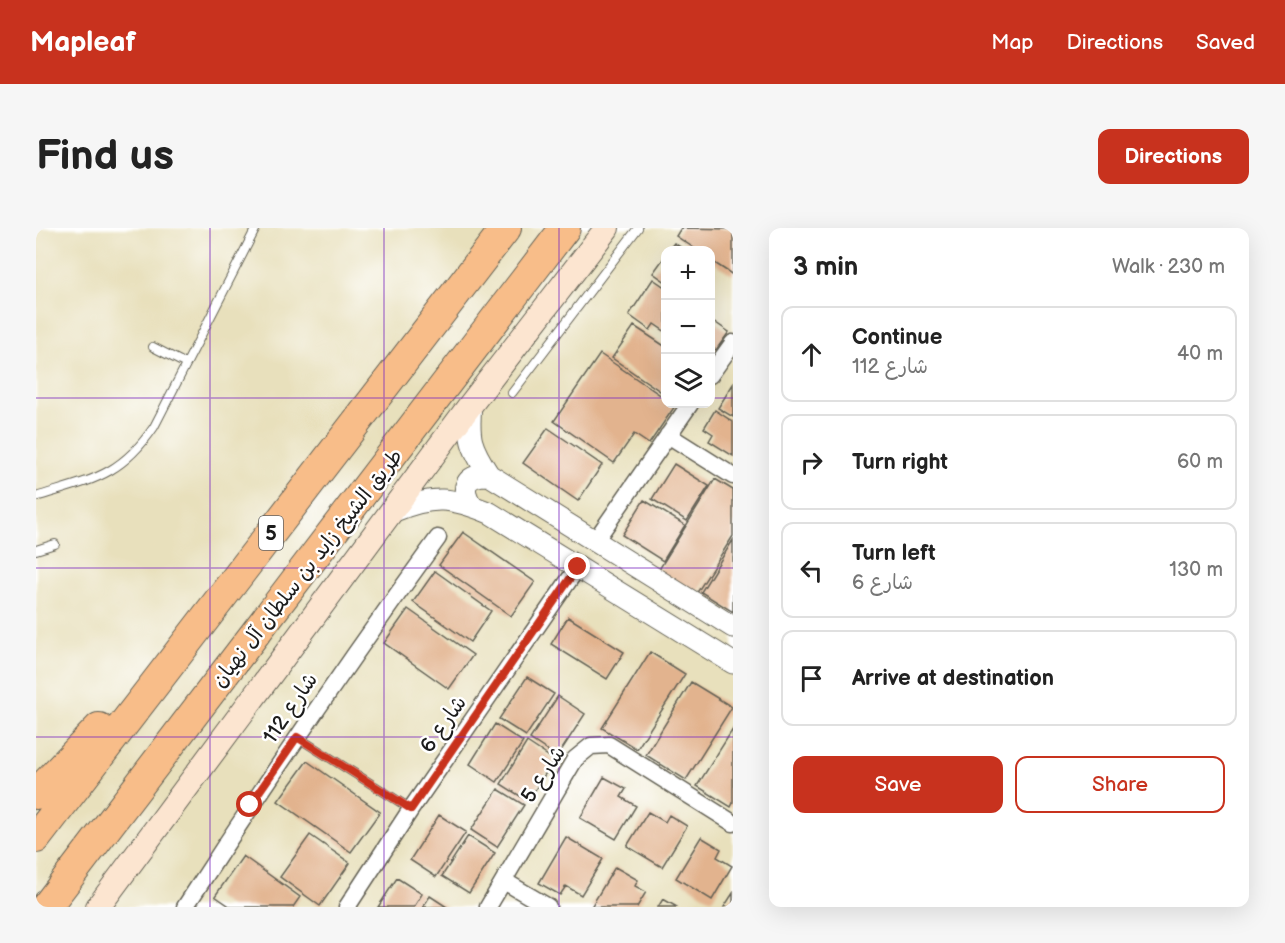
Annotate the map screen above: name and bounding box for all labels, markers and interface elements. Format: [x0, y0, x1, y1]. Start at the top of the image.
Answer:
text: Mapleaf [30, 26, 136, 59]
text: Map [991, 30, 1034, 55]
text: Directions [1067, 30, 1163, 55]
text: Saved [1196, 30, 1255, 55]
button: Directions [1098, 129, 1249, 184]
text: Find us [36, 131, 174, 182]
map controls [661, 246, 715, 408]
button: + [661, 246, 715, 300]
text: 3 min [793, 252, 858, 283]
text: Walk · 230 m [1112, 255, 1225, 279]
button: − [661, 300, 715, 354]
text: Continue [852, 324, 942, 351]
icon: ahead [795, 338, 828, 371]
text: 40 m [1177, 342, 1223, 366]
button: layers [661, 354, 715, 408]
text: شارع 112 [852, 355, 928, 379]
street label: طريق الشيخ زايد بن سلطان آل نهيان [207, 444, 409, 693]
icon: right [795, 446, 828, 479]
text: Turn right [852, 449, 948, 476]
text: 60 m [1177, 450, 1223, 474]
road number: 5 [259, 516, 283, 550]
text: Turn left [852, 540, 936, 567]
route end [564, 553, 590, 579]
icon: left [795, 554, 828, 587]
text: 130 m [1169, 558, 1223, 582]
text: شارع 6 [852, 571, 913, 595]
icon: arrive [795, 662, 828, 695]
text: Arrive at destination [852, 665, 1054, 692]
street label: شارع 112 [258, 668, 325, 749]
street label: شارع 6 [415, 691, 474, 759]
street label: شارع 5 [516, 741, 573, 809]
button: Save [793, 756, 1003, 813]
button: Share [1015, 756, 1225, 813]
route start [236, 791, 262, 817]

